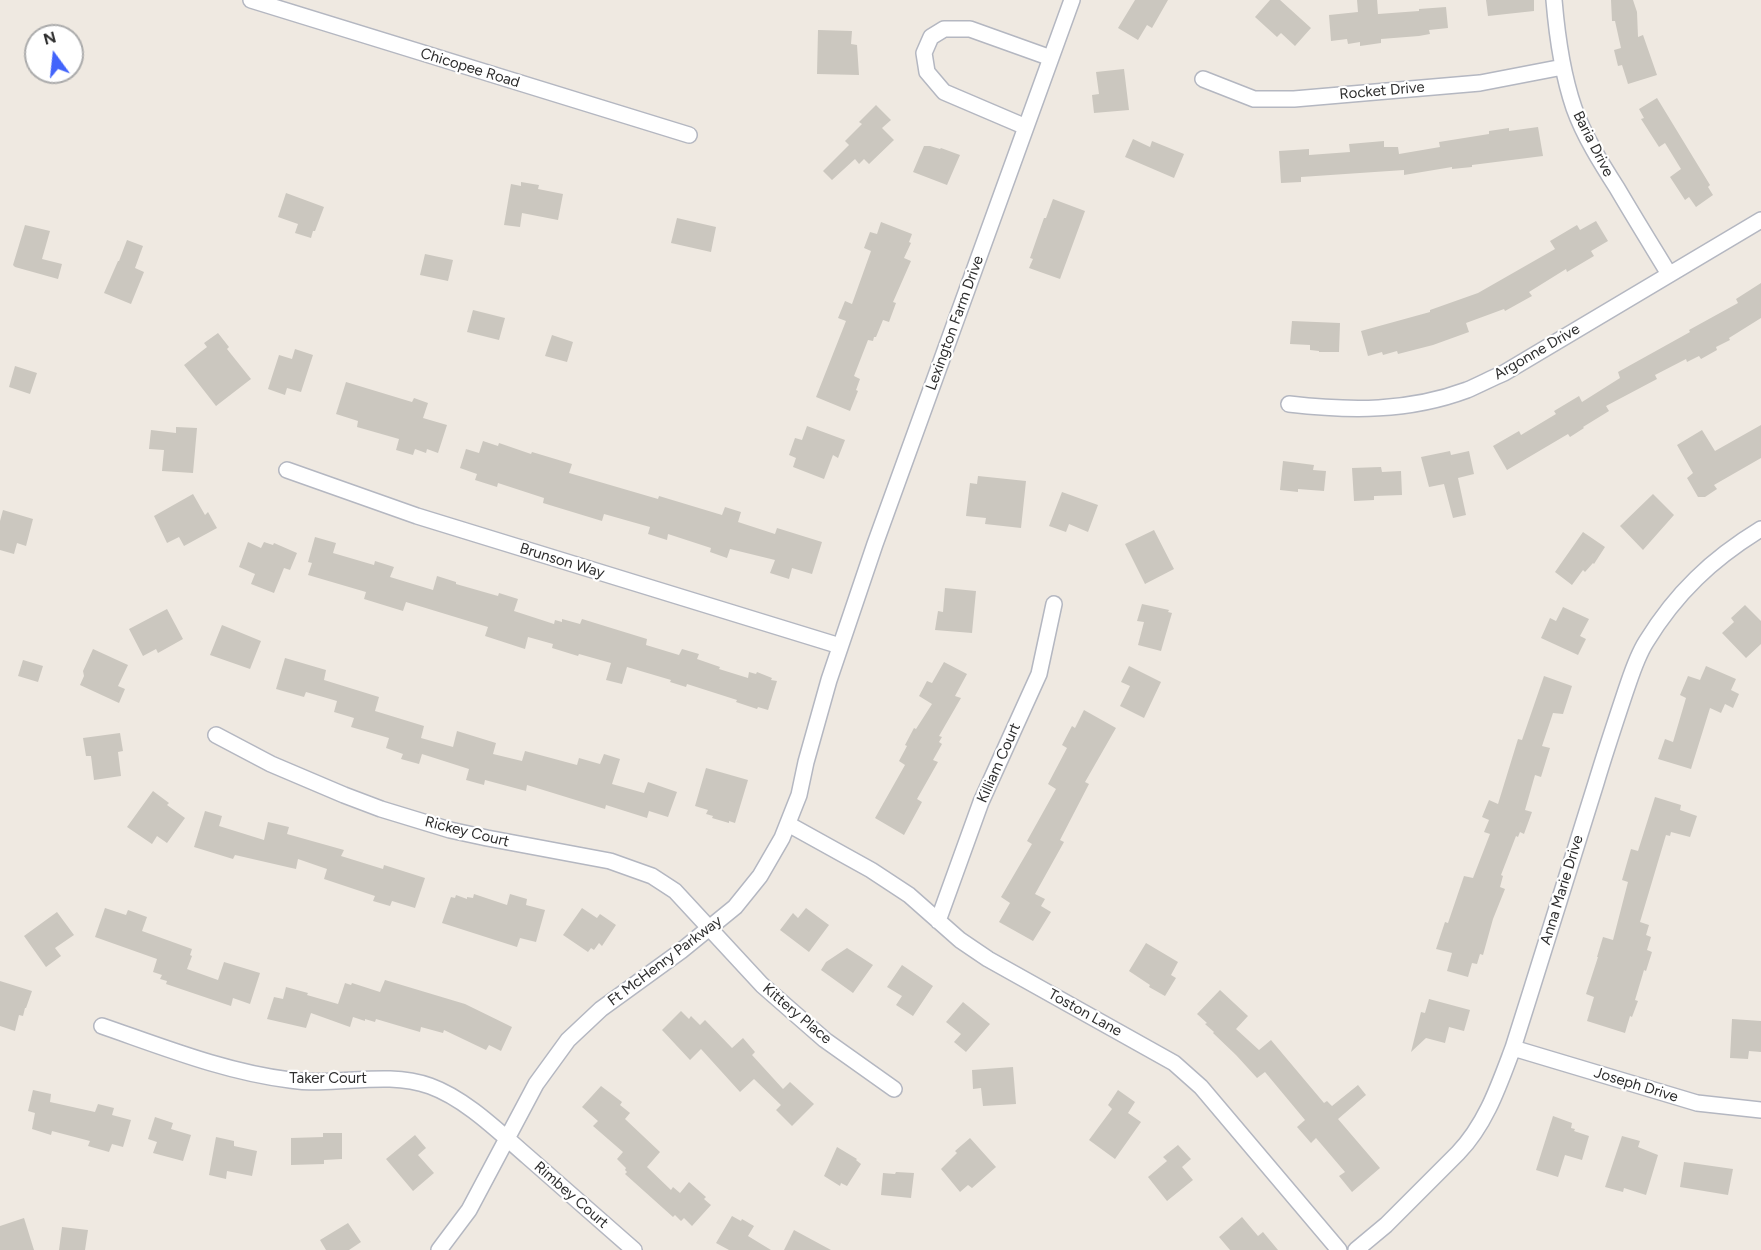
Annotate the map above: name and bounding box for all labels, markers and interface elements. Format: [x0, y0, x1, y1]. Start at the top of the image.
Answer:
north arrow [24, 24, 84, 84]
text: N [41, 27, 58, 49]
street label: Chicopee Road [418, 44, 522, 92]
street label: Rocket Drive [1339, 78, 1425, 104]
street label: Baria Drive [1569, 108, 1617, 180]
street label: Lexington Farm Drive [922, 253, 988, 393]
street label: Argonne Drive [1491, 320, 1583, 384]
street label: Brunson Way [517, 540, 607, 582]
street label: Killiam Court [973, 720, 1025, 806]
street label: Rickey Court [423, 813, 511, 851]
street label: Anna Marie Drive [1537, 833, 1587, 947]
street label: Ft McHenry Parkway [604, 912, 726, 1010]
street label: Kittery Place [759, 980, 835, 1048]
street label: Toston Lane [1045, 985, 1125, 1041]
street label: Joseph Drive [1592, 1064, 1680, 1106]
street label: Taker Court [289, 1070, 367, 1088]
street label: Rimbey Court [530, 1158, 612, 1232]

